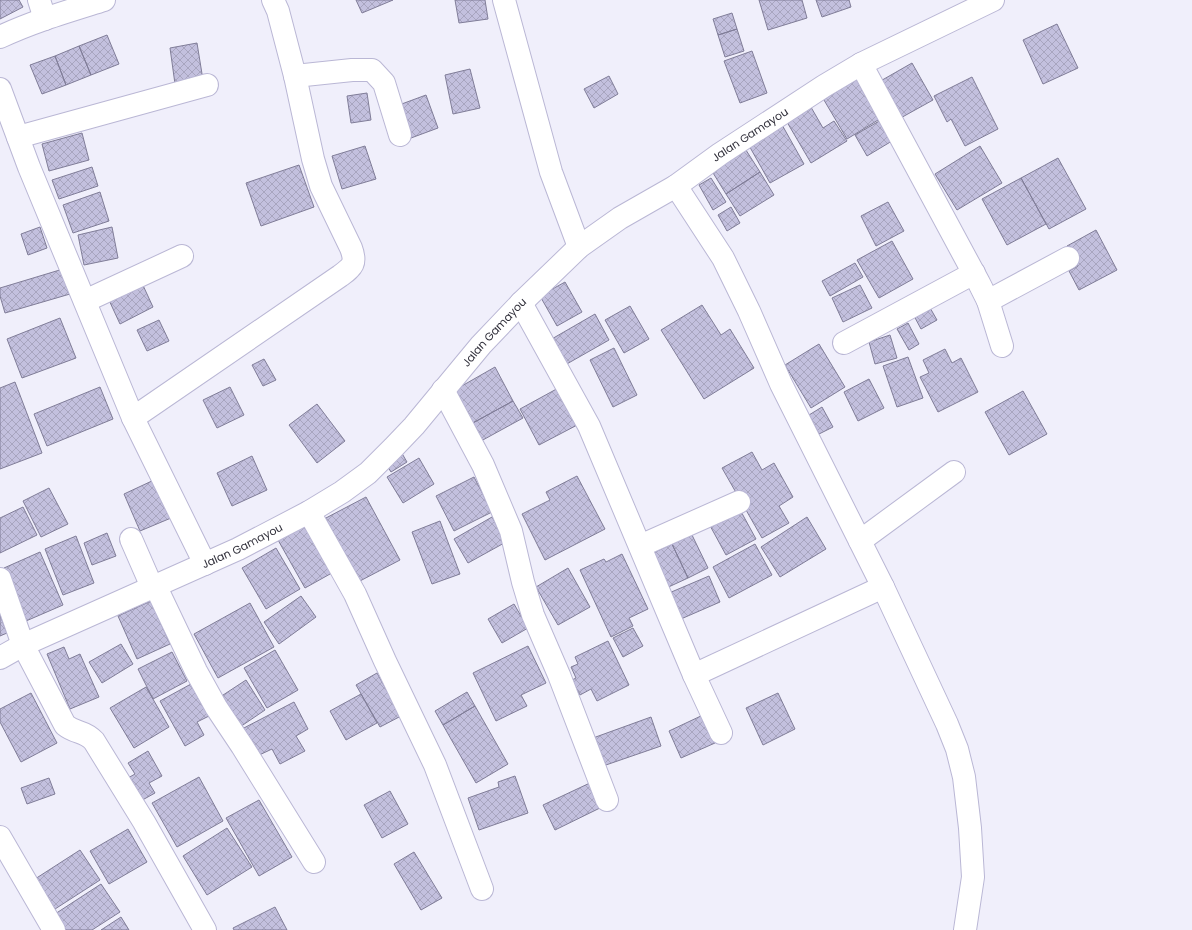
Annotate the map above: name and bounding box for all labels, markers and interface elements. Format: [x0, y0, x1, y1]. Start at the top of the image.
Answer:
street label: Jalan Gamayou [708, 104, 791, 166]
street label: Jalan Gamayou [458, 294, 530, 370]
street label: Jalan Gamayou [199, 519, 285, 572]

